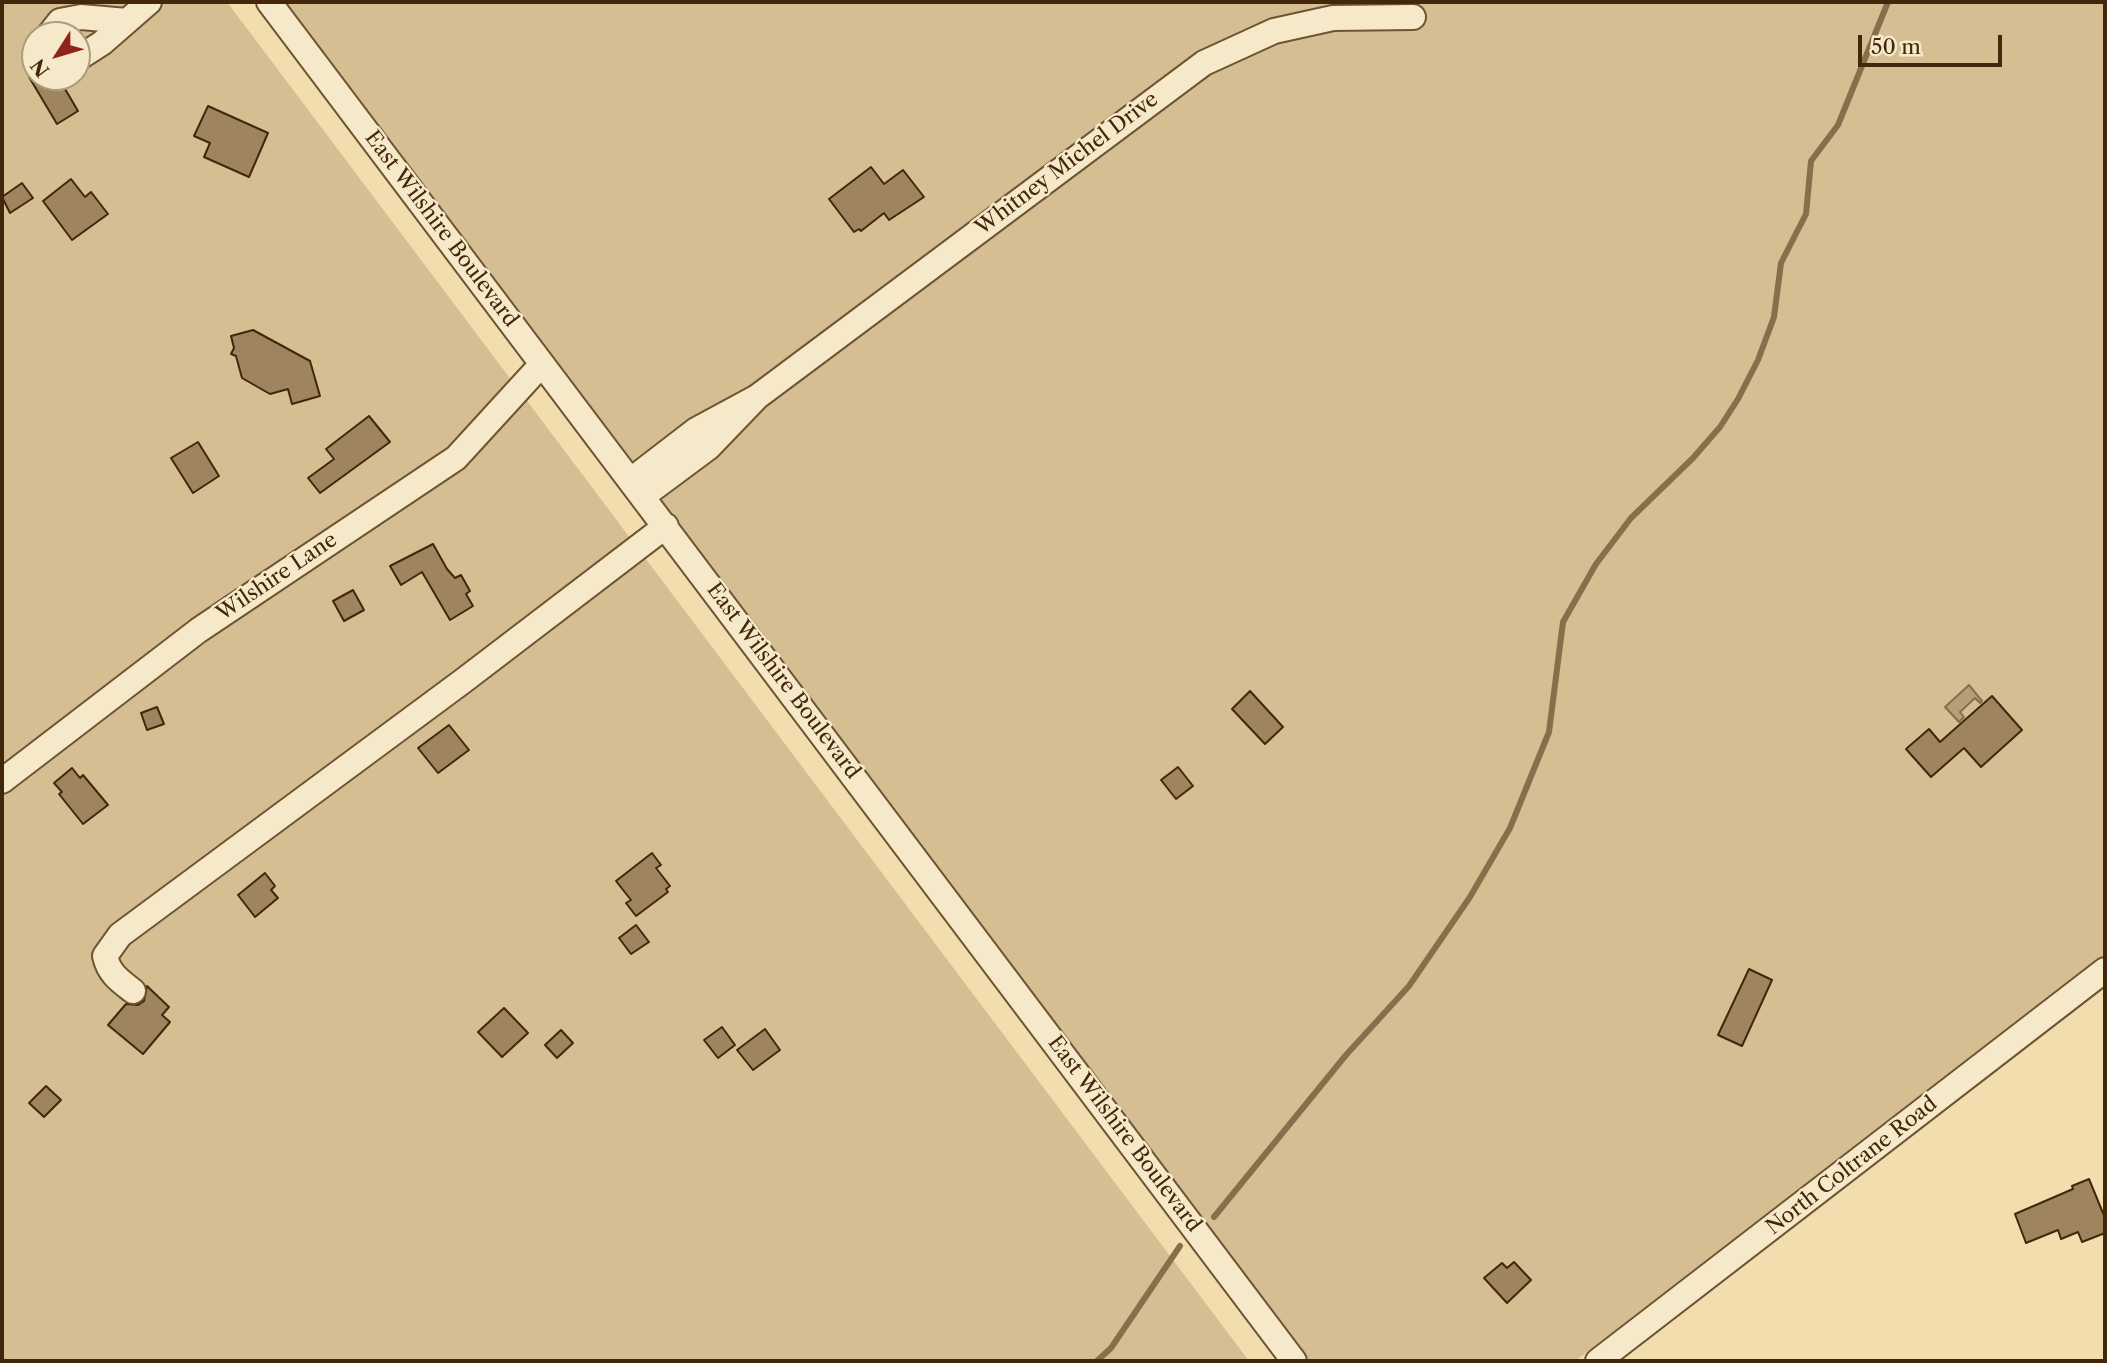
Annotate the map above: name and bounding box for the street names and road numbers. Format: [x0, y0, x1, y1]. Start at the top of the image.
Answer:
street label: Whitney Michel Drive [971, 87, 1163, 241]
street label: East Wilshire Boulevard [359, 126, 523, 332]
street label: Wilshire Lane [212, 527, 342, 627]
street label: East Wilshire Boulevard [701, 578, 865, 784]
street label: East Wilshire Boulevard [1042, 1031, 1206, 1237]
street label: North Coltrane Road [1762, 1092, 1942, 1240]

